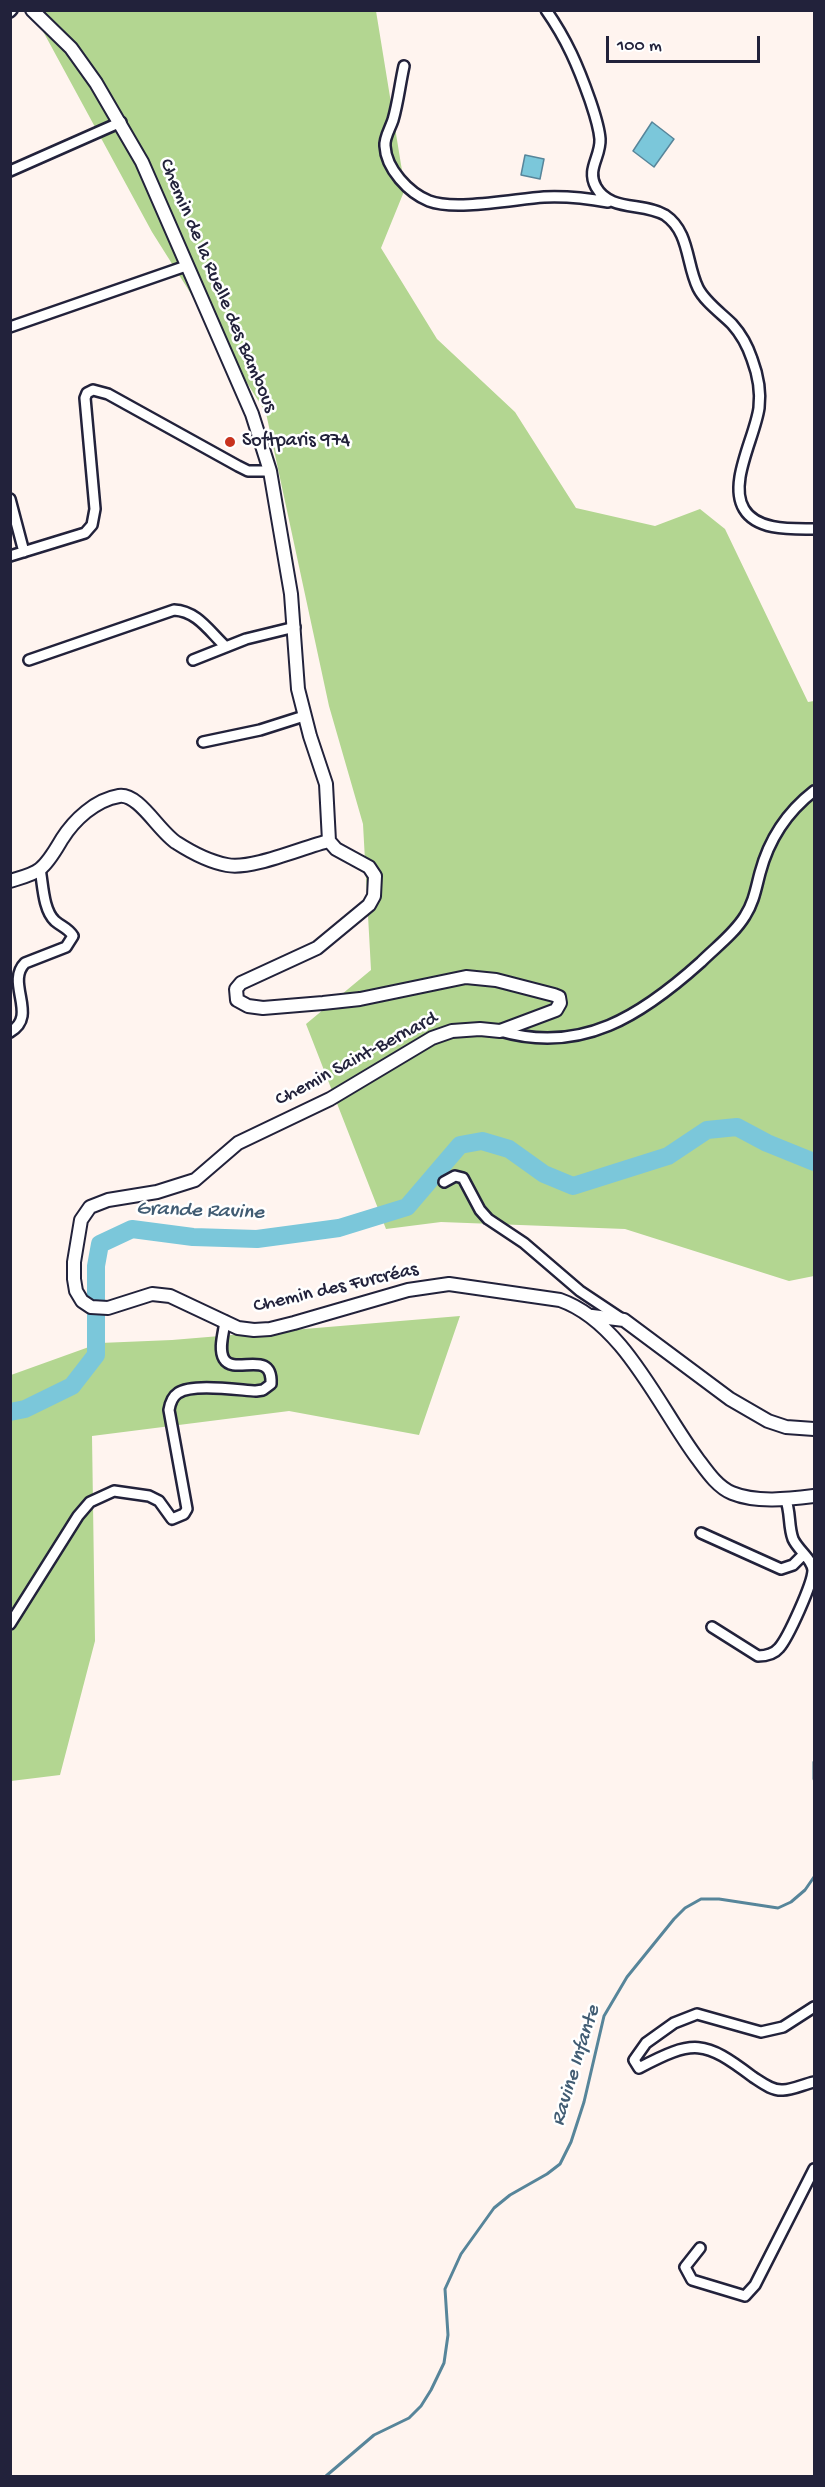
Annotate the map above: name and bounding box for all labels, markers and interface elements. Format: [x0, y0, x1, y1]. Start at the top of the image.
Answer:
scale bar [609, 24, 764, 62]
text: 100 m [617, 36, 662, 57]
street label: Chemin de la Ruelle des Bambous [153, 156, 281, 416]
place label: Softparis 974 [242, 430, 350, 454]
marker: Softparis 974 [223, 435, 237, 449]
street label: Chemin Saint-Bernard [272, 1007, 442, 1113]
water label: Grande Ravine [136, 1197, 264, 1227]
street label: Chemin des Furcréas [251, 1258, 421, 1320]
water label: Ravine Infante [547, 2003, 607, 2129]

